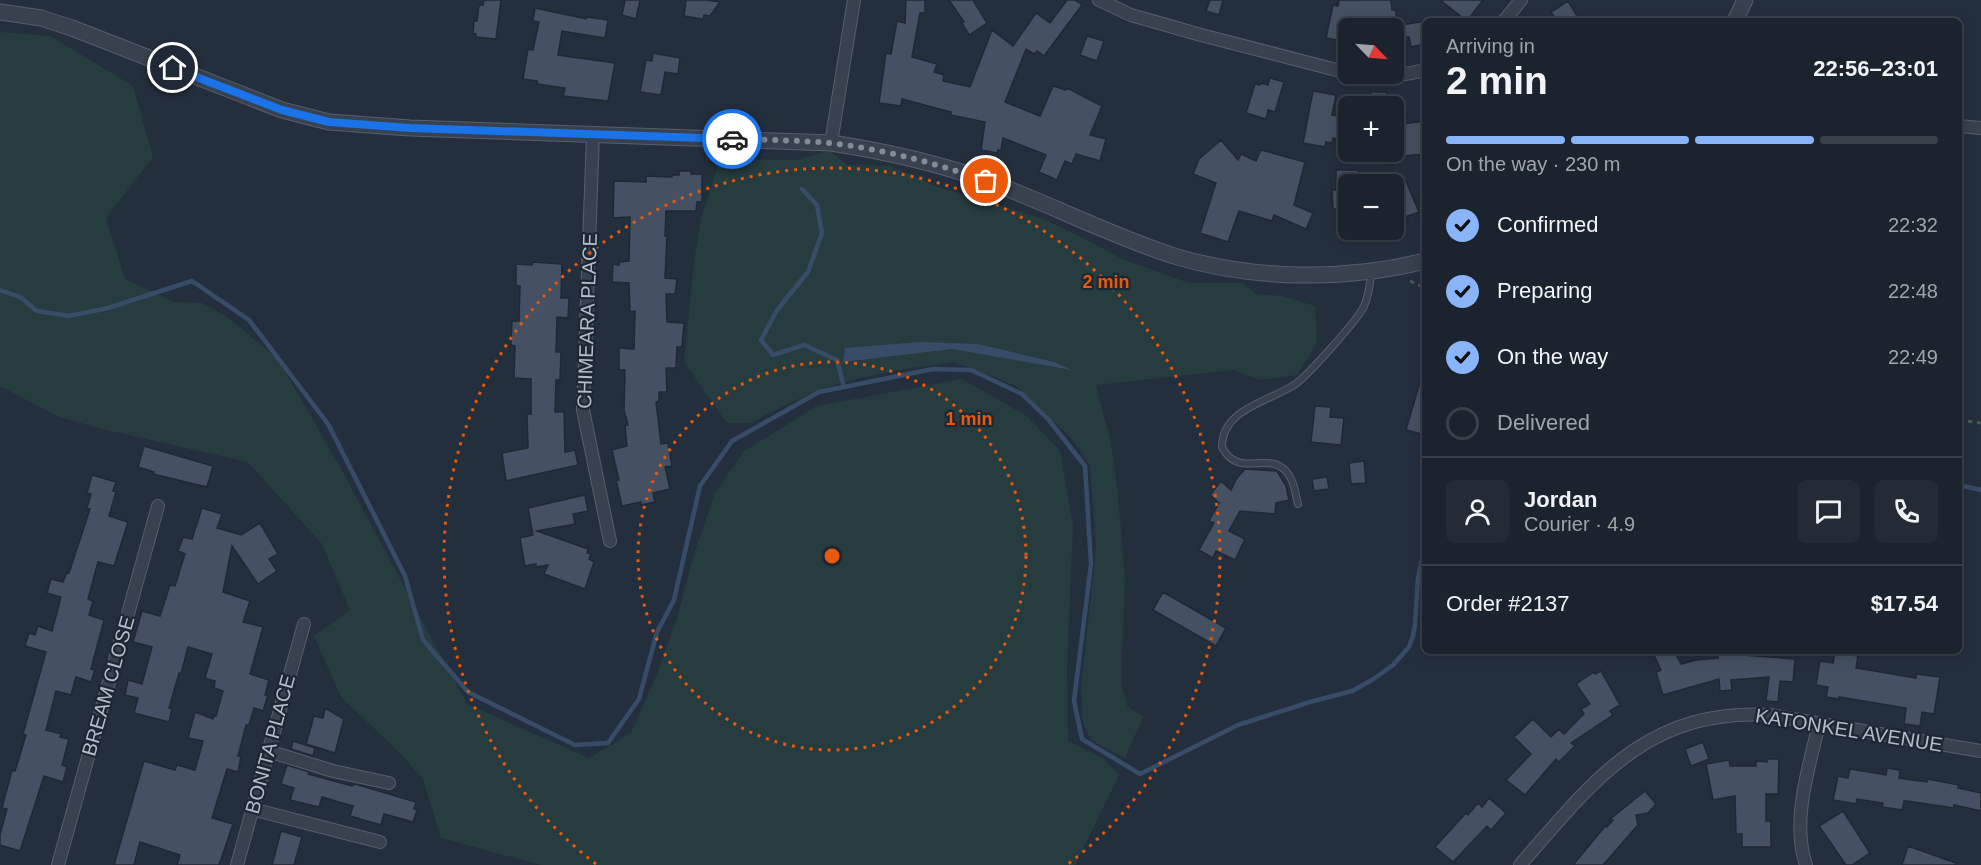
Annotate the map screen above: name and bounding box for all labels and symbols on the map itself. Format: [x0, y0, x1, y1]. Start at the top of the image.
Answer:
north arrow [1338, 18, 1404, 84]
pin [147, 42, 198, 93]
courier [702, 109, 762, 169]
pin [960, 155, 1011, 206]
street label: CHIMEARA PLACE [573, 233, 601, 409]
text: 2 min [1082, 272, 1130, 292]
text: 1 min [945, 409, 993, 429]
centre of rings [822, 546, 842, 566]
street label: BREAM CLOSE [78, 614, 138, 758]
street label: BONITA PLACE [241, 672, 299, 816]
street label: KATONKEL AVENUE [1754, 704, 1944, 756]

